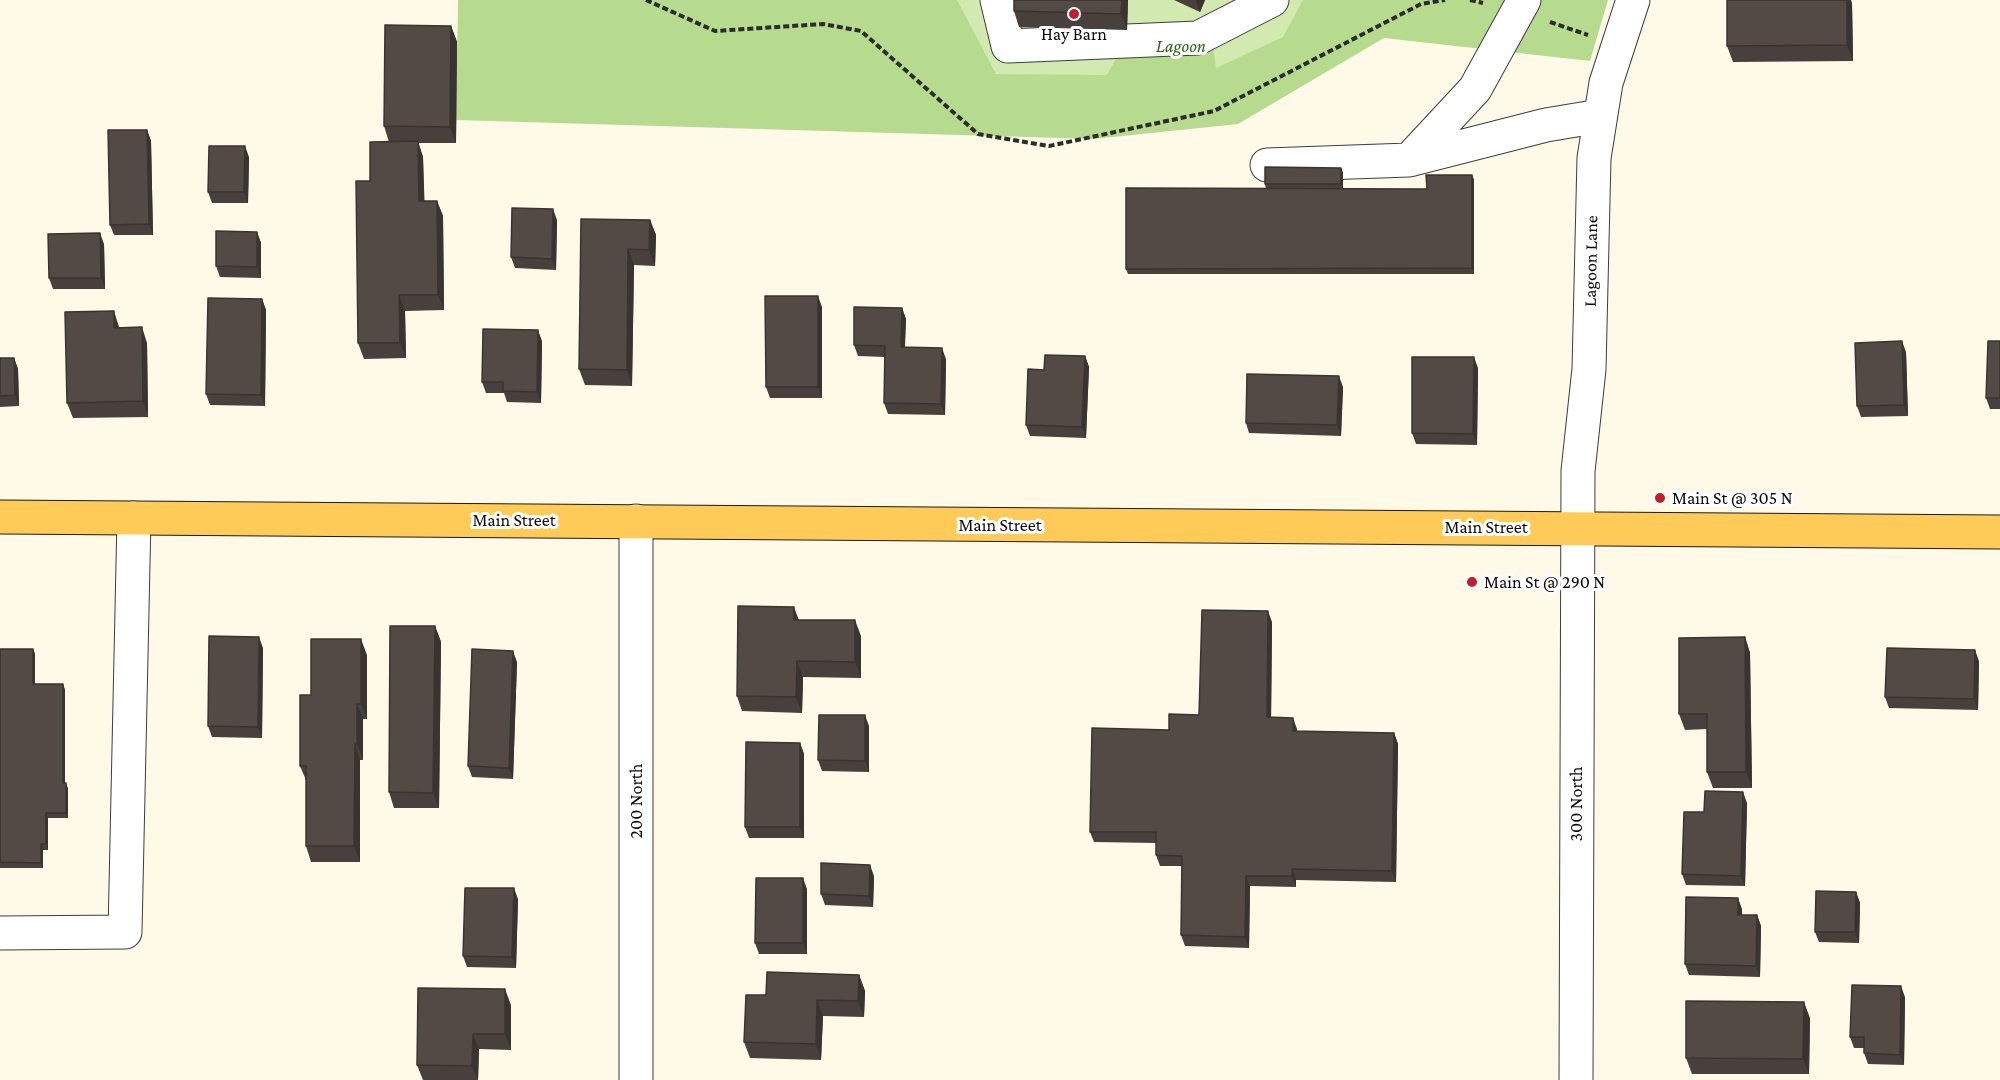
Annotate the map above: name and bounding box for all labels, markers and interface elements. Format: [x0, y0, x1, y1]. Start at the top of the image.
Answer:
marker: Hay Barn [1067, 7, 1081, 21]
place label: Hay Barn [1041, 23, 1107, 45]
park label: Lagoon [1156, 35, 1206, 57]
street label: Lagoon Lane [1579, 215, 1603, 307]
place label: Main St @ 305 N [1672, 487, 1792, 509]
marker: Main St @ 305 N [1653, 491, 1667, 505]
street label: Main Street [472, 509, 556, 531]
street label: Main Street [958, 514, 1042, 536]
street label: Main Street [1444, 516, 1528, 538]
place label: Main St @ 290 N [1484, 571, 1605, 593]
marker: Main St @ 290 N [1465, 575, 1479, 589]
street label: 200 North [625, 764, 647, 838]
street label: 300 North [1565, 767, 1587, 841]

